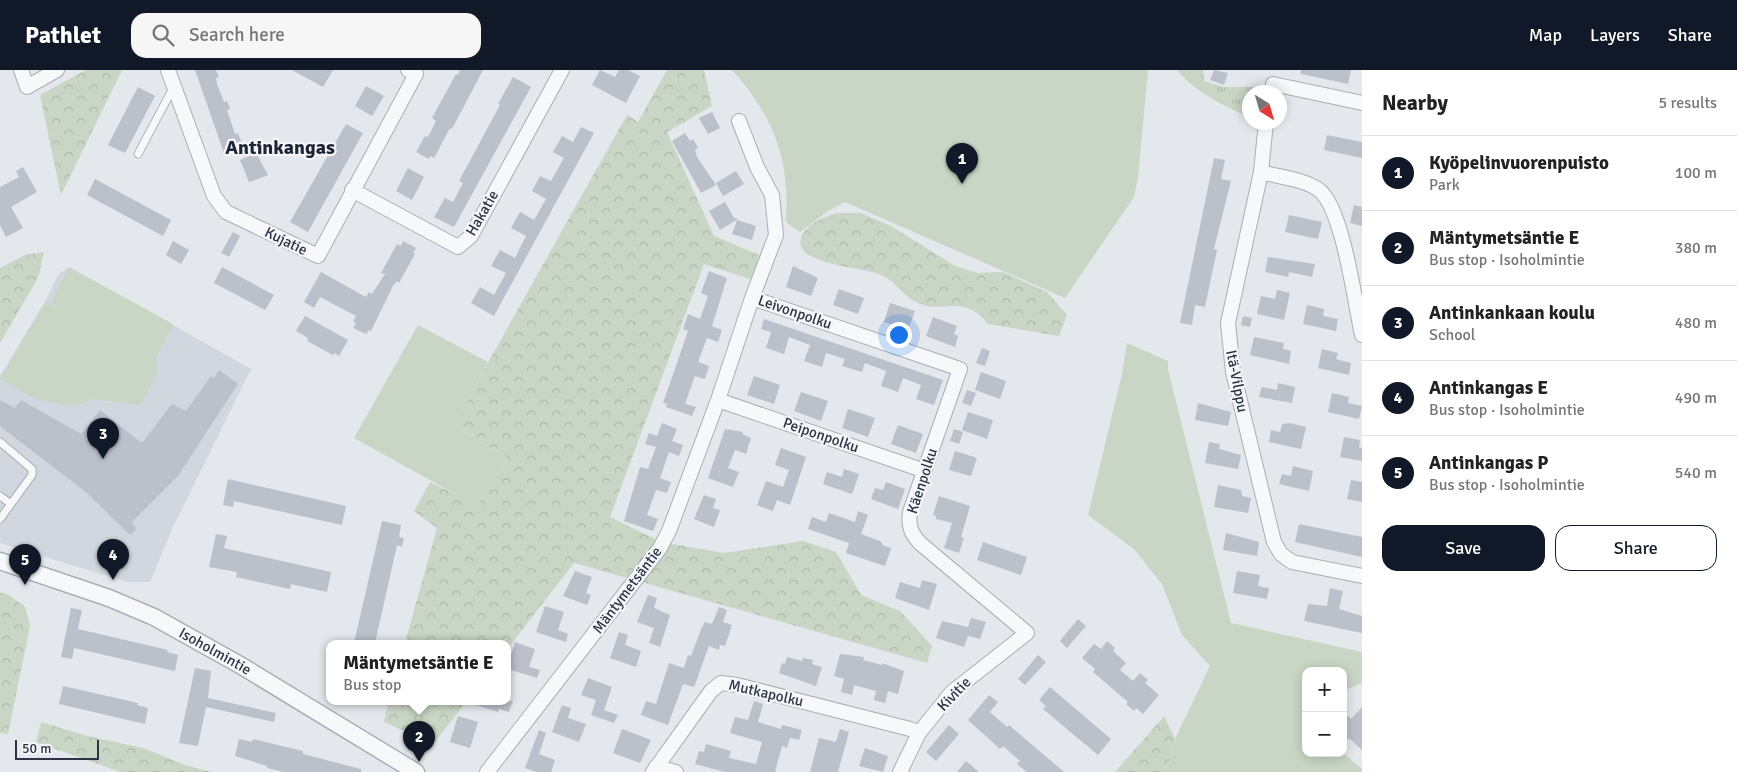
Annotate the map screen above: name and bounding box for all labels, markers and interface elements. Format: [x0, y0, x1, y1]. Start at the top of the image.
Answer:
search box [131, 13, 481, 58]
text: Pathlet [25, 20, 101, 50]
icon: search [149, 21, 177, 49]
text: Search here [189, 23, 285, 47]
text: Map [1529, 24, 1562, 46]
text: Layers [1590, 24, 1640, 46]
text: Share [1668, 24, 1712, 46]
north arrow [1242, 85, 1287, 130]
text: Nearby [1382, 90, 1448, 116]
text: 5 results [1658, 93, 1717, 113]
district label: Antinkangas [225, 135, 335, 160]
pin: 1 [946, 143, 978, 184]
text: Kyöpelinvuorenpuisto [1429, 151, 1609, 175]
text: 1 [1394, 163, 1402, 183]
text: 100 m [1675, 163, 1717, 183]
text: Park [1429, 175, 1460, 195]
street label: Hakatie [462, 187, 502, 239]
street label: Kujatie [262, 223, 310, 259]
text: Mäntymetsäntie E [1429, 226, 1580, 250]
text: 2 [1394, 238, 1402, 258]
text: 380 m [1675, 238, 1717, 258]
text: Bus stop · Isoholmintie [1429, 250, 1585, 270]
street label: Leivonpolku [756, 291, 834, 333]
text: Antinkankaan koulu [1429, 301, 1595, 325]
text: 3 [1394, 313, 1402, 333]
text: 480 m [1675, 313, 1717, 333]
your location [886, 322, 912, 348]
text: School [1429, 325, 1475, 345]
street label: Itä-Vilppu [1222, 348, 1252, 414]
text: Antinkangas E [1429, 376, 1548, 400]
text: 4 [1394, 388, 1402, 408]
text: 490 m [1675, 388, 1717, 408]
text: Bus stop · Isoholmintie [1429, 400, 1585, 420]
street label: Peiponpolku [781, 414, 861, 456]
pin: 3 [87, 418, 119, 459]
street label: Käenpolku [903, 446, 941, 516]
text: Antinkangas P [1429, 451, 1549, 475]
text: 5 [1394, 463, 1402, 483]
text: 540 m [1675, 463, 1717, 483]
text: Bus stop · Isoholmintie [1429, 475, 1585, 495]
button: Save [1382, 525, 1545, 571]
button: Share [1555, 525, 1717, 571]
pin: 4 [97, 539, 129, 580]
street label: Mäntymetsäntie [588, 543, 666, 637]
pin: 5 [9, 544, 41, 585]
street label: Isoholmintie [176, 624, 255, 679]
popup [326, 640, 511, 705]
text: Mäntymetsäntie E [343, 651, 494, 675]
map controls [1302, 667, 1347, 757]
button: + [1302, 667, 1347, 712]
street label: Kivitie [933, 673, 975, 715]
text: Bus stop [343, 675, 401, 695]
street label: Mutkapolku [727, 676, 805, 710]
button: − [1302, 712, 1347, 757]
pin: 2 [403, 721, 435, 762]
scale bar [15, 737, 99, 760]
text: 50 m [22, 740, 51, 757]

